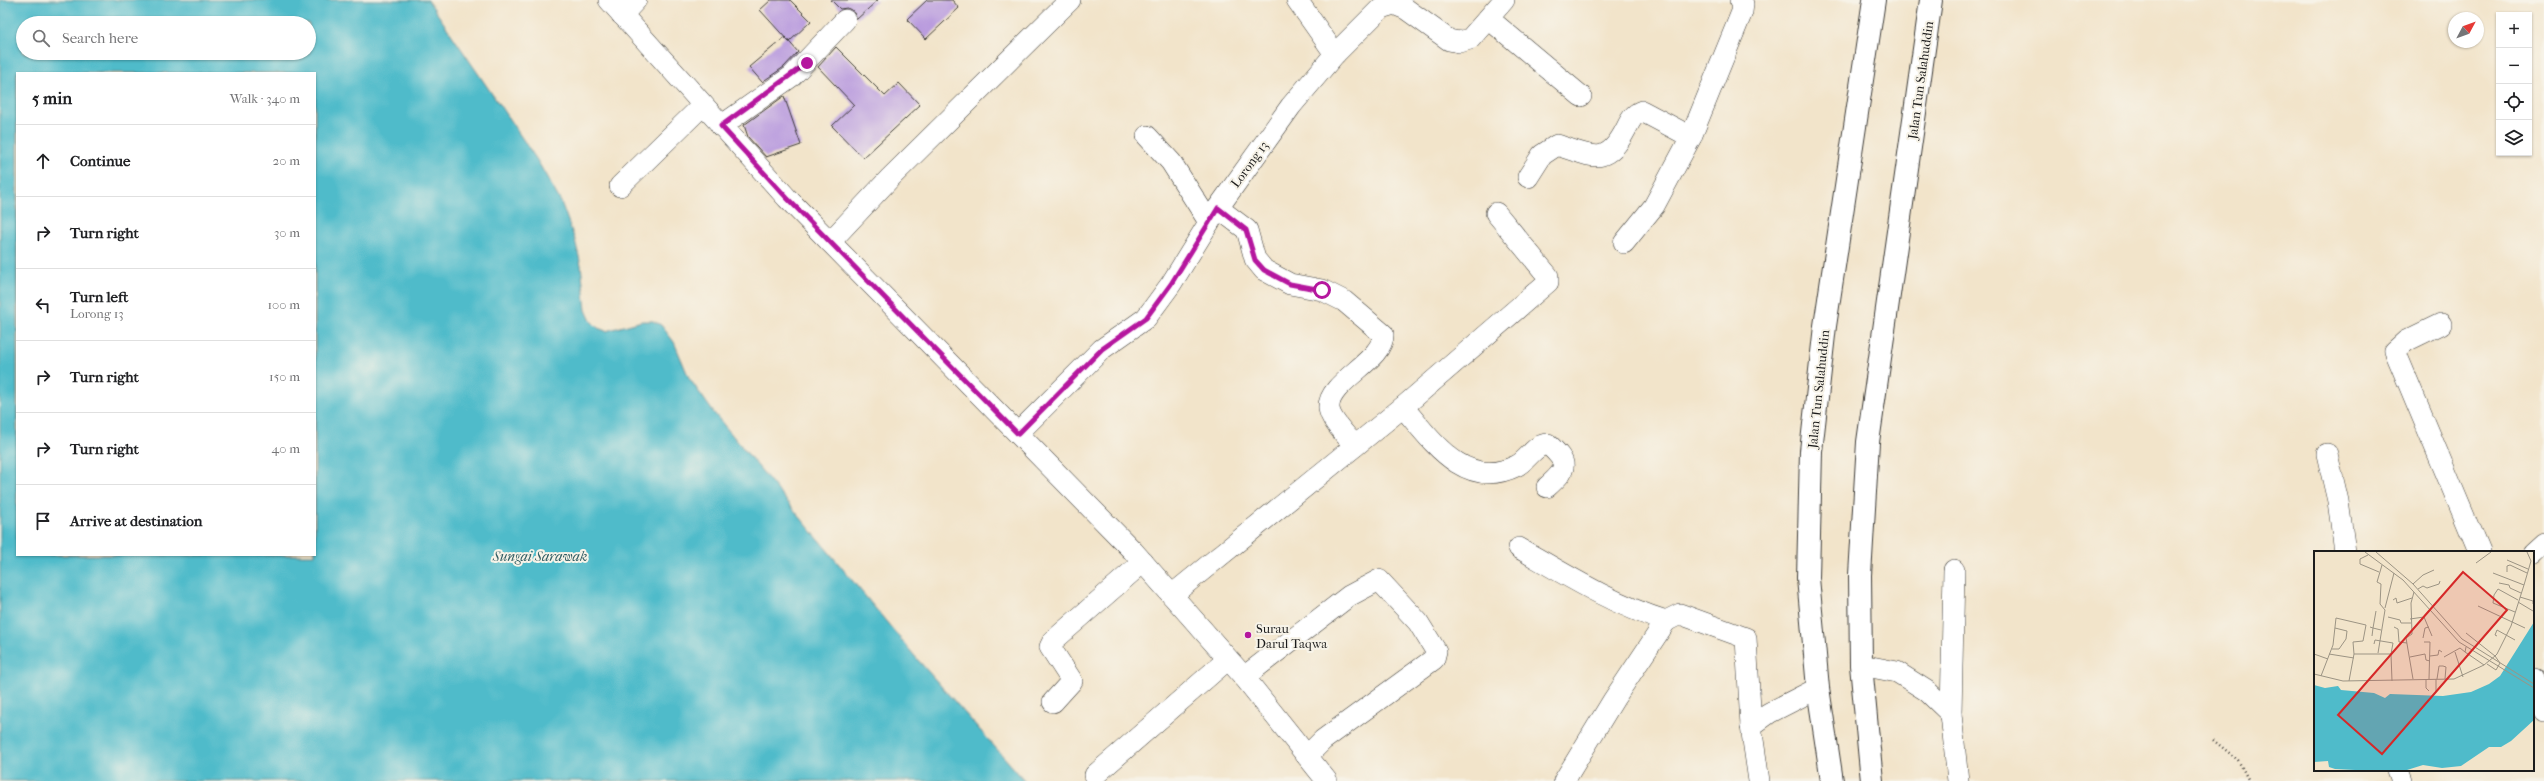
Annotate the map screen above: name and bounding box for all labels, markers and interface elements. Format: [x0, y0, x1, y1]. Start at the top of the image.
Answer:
north arrow [2448, 12, 2484, 48]
map controls [2496, 12, 2532, 156]
button: + [2496, 12, 2532, 48]
search box [16, 16, 316, 60]
street label: Jalan Tun Salahuddin [1905, 20, 1936, 141]
icon: search [30, 27, 52, 49]
text: Search here [62, 29, 138, 47]
button: − [2496, 48, 2532, 84]
route end [798, 54, 816, 72]
button: locate [2496, 84, 2532, 120]
text: 5 min [32, 88, 72, 108]
text: Walk · 340 m [230, 91, 300, 106]
button: layers [2496, 120, 2532, 156]
street label: Lorong 13 [1228, 138, 1271, 190]
icon: ahead [32, 150, 54, 172]
text: Continue [70, 152, 130, 170]
text: 20 m [273, 153, 300, 168]
icon: right [32, 222, 54, 244]
text: Turn right [70, 224, 139, 242]
text: 30 m [274, 225, 300, 240]
route start [1313, 281, 1331, 299]
text: Turn left [70, 288, 128, 306]
icon: left [32, 294, 54, 316]
text: 100 m [267, 297, 300, 312]
text: Lorong 13 [70, 306, 124, 321]
street label: Jalan Tun Salahuddin [1805, 329, 1832, 450]
icon: right [32, 366, 54, 388]
text: Turn right [70, 368, 139, 386]
text: 150 m [269, 369, 300, 384]
icon: right [32, 438, 54, 460]
text: Turn right [70, 440, 139, 458]
text: 40 m [272, 441, 300, 456]
icon: arrive [32, 510, 54, 532]
text: Arrive at destination [70, 512, 202, 530]
water label: Sungai Sarawak [492, 548, 587, 565]
inset map [2314, 551, 2534, 771]
place label: Surau Darul Taqwa [1256, 621, 1328, 651]
marker: Surau Darul Taqwa [1243, 630, 1253, 640]

